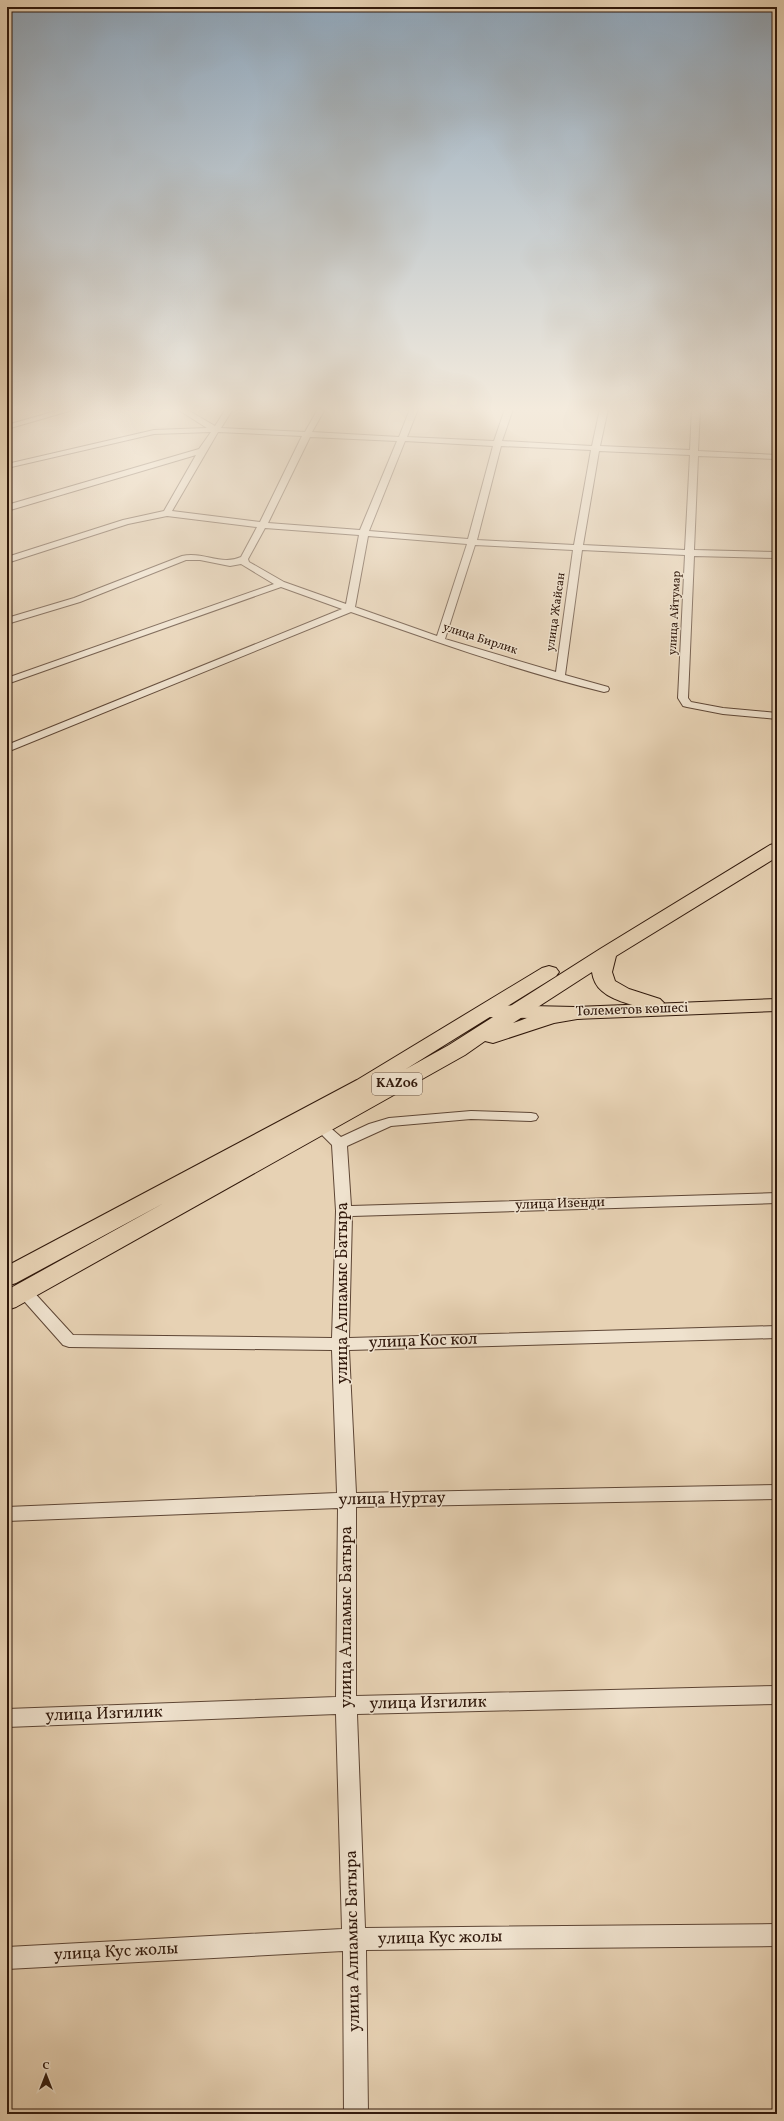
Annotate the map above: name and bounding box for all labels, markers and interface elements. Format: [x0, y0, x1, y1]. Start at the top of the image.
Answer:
street label: улица Айтумар [665, 570, 685, 656]
street label: улица Жайсан [543, 572, 569, 652]
street label: улица Бирлик [441, 619, 520, 659]
street label: Төлеметов көшесі [575, 999, 689, 1021]
road number: KАZ06 [372, 1073, 422, 1095]
street label: улица Изенди [515, 1193, 606, 1215]
street label: улица Алпамыс Батыра [331, 1202, 354, 1384]
street label: улица Кос кол [368, 1328, 478, 1354]
street label: улица Нуртау [338, 1487, 446, 1511]
street label: улица Алпамыс Батыра [335, 1526, 358, 1708]
street label: улица Изгилик [369, 1690, 487, 1716]
street label: улица Изгилик [45, 1700, 163, 1728]
street label: улица Алпамыс Батыра [340, 1850, 366, 2032]
street label: улица Кус жолы [377, 1925, 503, 1951]
street label: улица Кус жолы [53, 1937, 179, 1967]
north arrow [26, 2055, 66, 2095]
text: С [42, 2059, 50, 2074]

